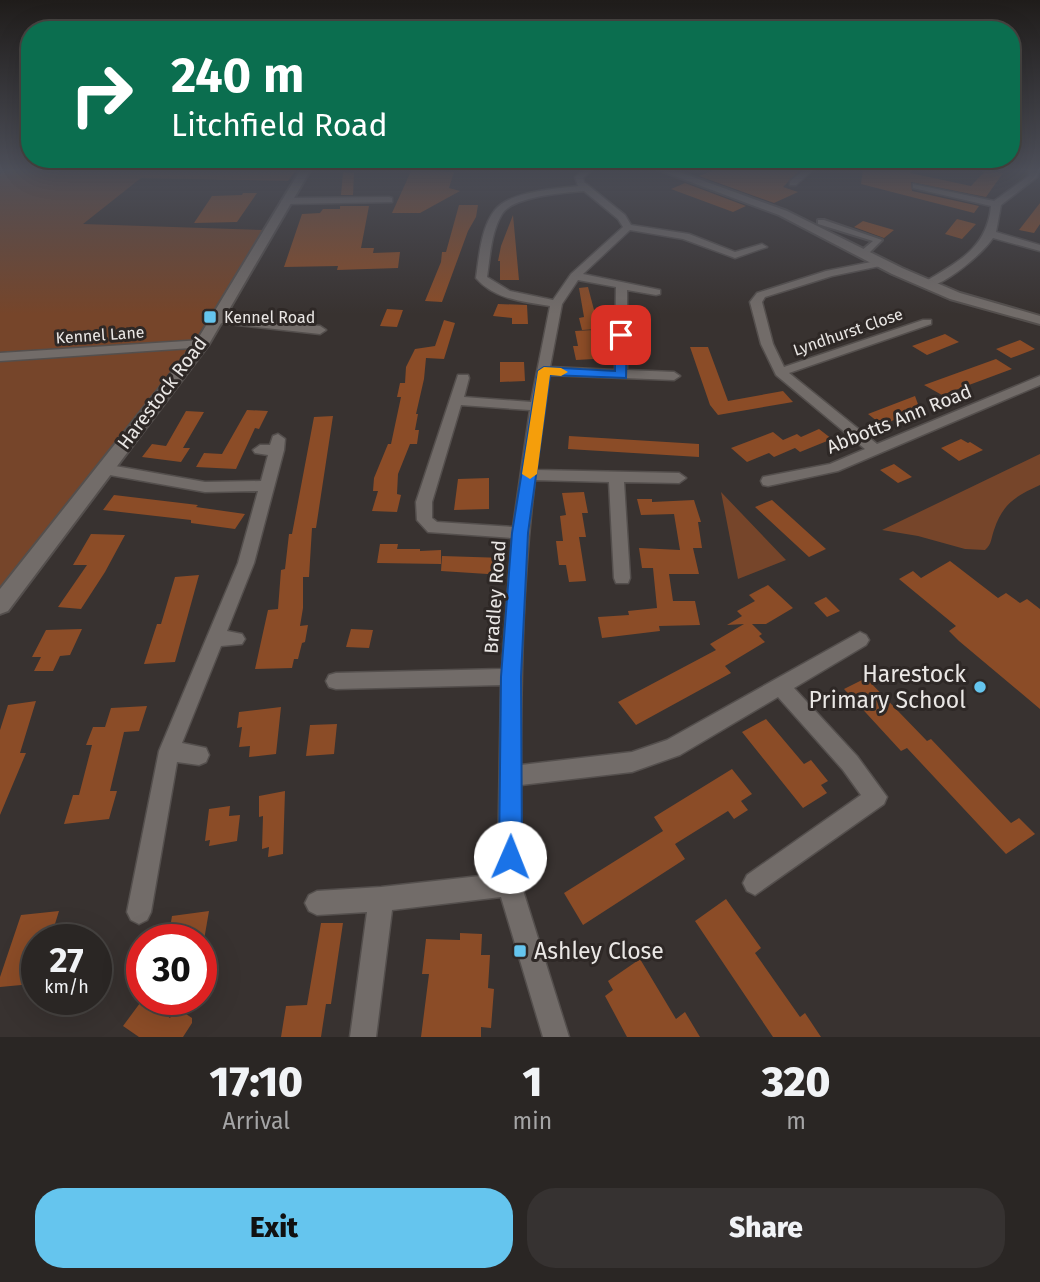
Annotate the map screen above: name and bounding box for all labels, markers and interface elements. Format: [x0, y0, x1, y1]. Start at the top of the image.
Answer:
text: 240 m [171, 46, 304, 105]
icon: right [56, 49, 147, 140]
text: Litchfield Road [171, 106, 388, 144]
street label: Lyndhurst Close [791, 304, 905, 360]
pin [591, 305, 651, 365]
place label: Kennel Road [224, 308, 315, 327]
marker: Kennel Road [202, 309, 218, 325]
icon: arrive [602, 316, 640, 354]
street label: Kennel Lane [55, 322, 145, 348]
street label: Harestock Road [112, 332, 212, 454]
street label: Abbotts Ann Road [823, 379, 975, 459]
street label: Bradley Road [480, 539, 510, 655]
place label: Harestock Primary School [809, 660, 966, 714]
marker: Harestock Primary School [972, 679, 988, 695]
position arrow [473, 820, 547, 894]
speed limit sign: 30 [126, 924, 217, 1015]
place label: Ashley Close [534, 937, 664, 965]
text: 27 [49, 939, 84, 981]
marker: Ashley Close [512, 943, 528, 959]
text: km/h [44, 976, 89, 998]
text: 17:10 [210, 1057, 303, 1107]
text: 1 [522, 1057, 542, 1107]
text: 320 [762, 1057, 830, 1107]
text: Arrival [223, 1107, 290, 1135]
text: min [513, 1107, 552, 1135]
text: m [786, 1107, 806, 1135]
button: Exit [35, 1188, 513, 1268]
button: Share [527, 1188, 1005, 1268]

